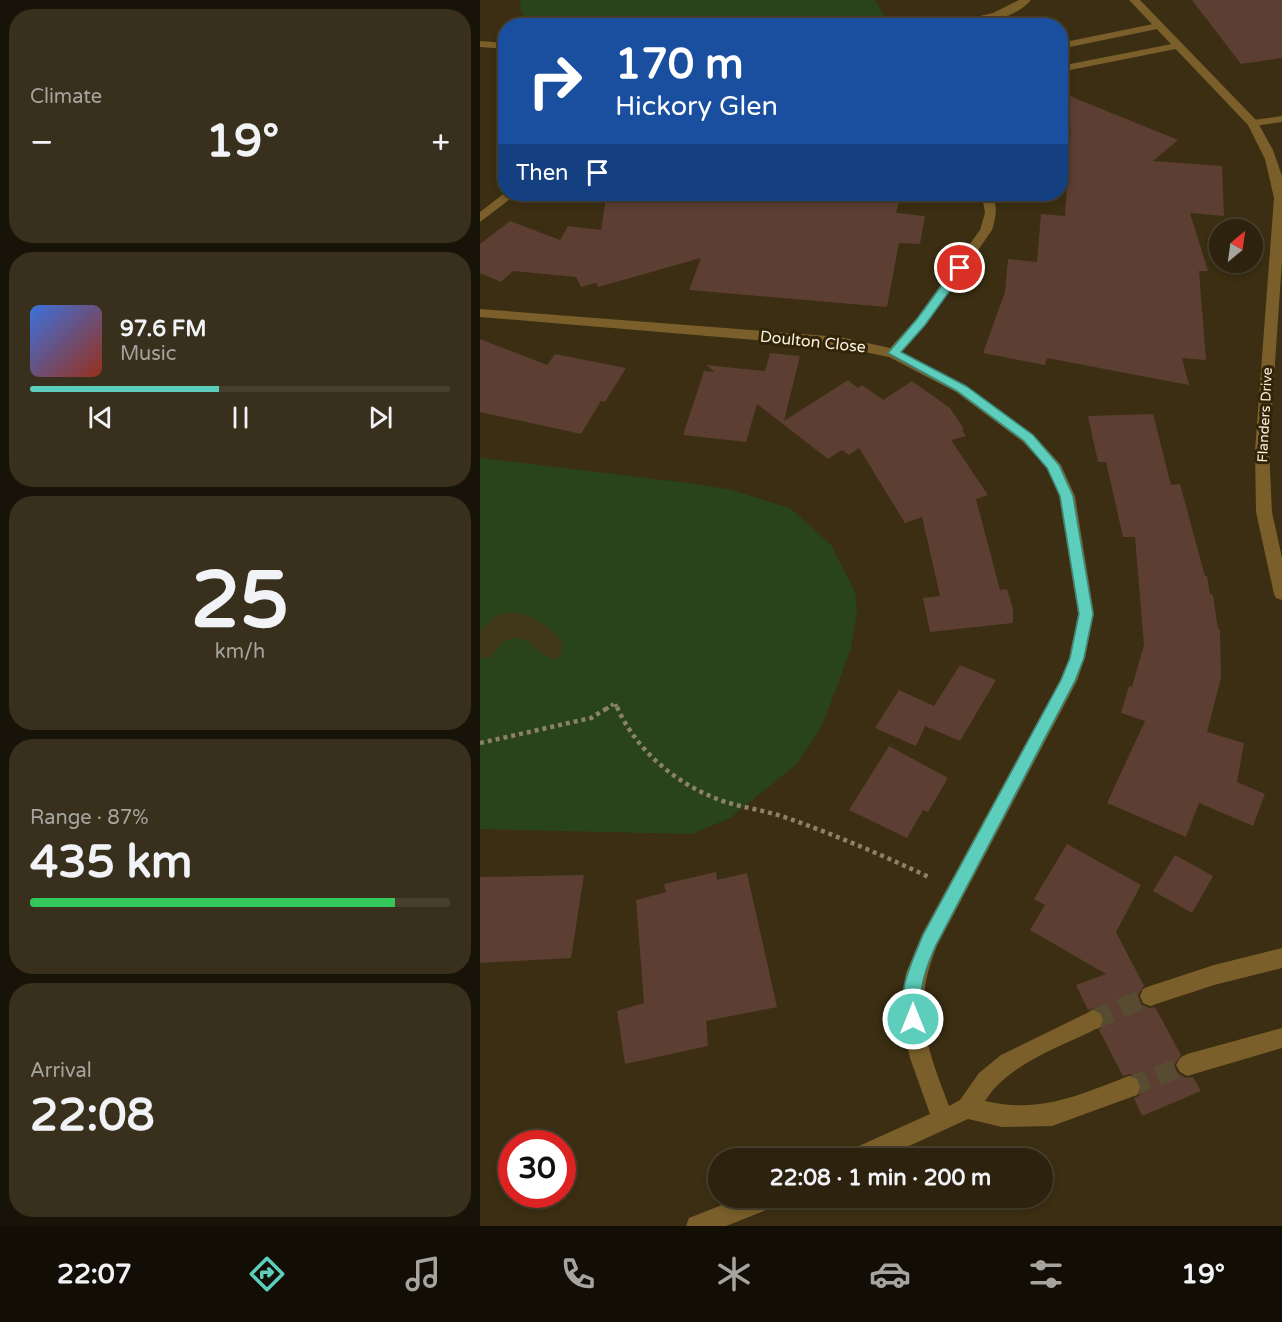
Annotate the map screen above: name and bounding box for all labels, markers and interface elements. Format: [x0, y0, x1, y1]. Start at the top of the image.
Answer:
text: 170 m [615, 39, 744, 90]
icon: right [516, 42, 594, 120]
text: Climate [30, 85, 102, 109]
text: Hickory Glen [615, 90, 778, 123]
text: 19° [206, 115, 279, 169]
text: − [30, 123, 54, 162]
text: + [431, 123, 450, 162]
icon: arrive [581, 156, 614, 189]
text: Then [516, 160, 569, 186]
north arrow [1209, 219, 1263, 273]
map controls [1209, 219, 1263, 273]
pin [934, 242, 985, 293]
icon: arrive [943, 251, 976, 284]
text: 97.6 FM [120, 316, 206, 342]
street label: Doulton Close [759, 326, 867, 358]
text: Music [120, 342, 176, 366]
street label: Flanders Drive [1254, 367, 1276, 463]
icon: previous [84, 401, 117, 434]
icon: pause [224, 401, 257, 434]
icon: next [364, 401, 397, 434]
text: 25 [191, 554, 289, 648]
text: km/h [215, 640, 265, 664]
text: Range · 87% [30, 806, 149, 830]
text: 435 km [30, 836, 192, 890]
position arrow [881, 987, 945, 1051]
text: Arrival [30, 1059, 92, 1083]
text: 22:08 [30, 1089, 155, 1143]
speed limit sign: 30 [498, 1130, 576, 1208]
text: 22:08 · 1 min · 200 m [770, 1165, 991, 1191]
icon: directions [246, 1253, 288, 1295]
icon: music [402, 1253, 444, 1295]
icon: phone [557, 1253, 599, 1295]
icon: climate [713, 1253, 755, 1295]
icon: car [869, 1253, 911, 1295]
icon: filters [1025, 1253, 1067, 1295]
text: 22:07 [57, 1258, 132, 1291]
text: 19° [1181, 1258, 1225, 1291]

